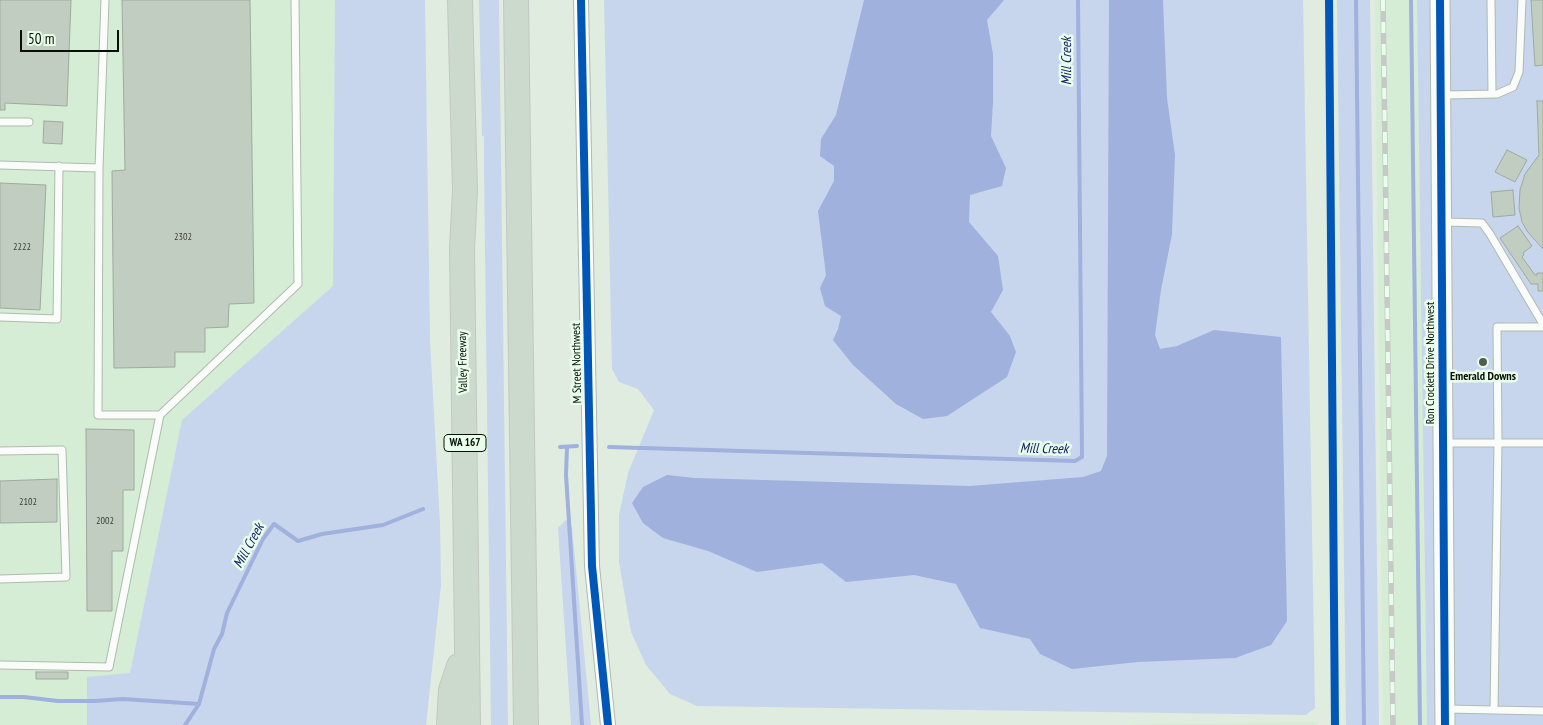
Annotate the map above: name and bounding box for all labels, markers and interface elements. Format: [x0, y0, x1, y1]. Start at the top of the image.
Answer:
scale bar [22, 20, 121, 52]
text: 50 m [28, 29, 54, 48]
water label: Mill Creek [1059, 37, 1075, 85]
house number: 2302 [174, 231, 192, 243]
house number: 2222 [13, 241, 31, 253]
street label: Ron Crockett Drive Northwest [1424, 302, 1438, 424]
street label: M Street Northwest [569, 323, 585, 403]
street label: Valley Freeway [455, 331, 471, 393]
marker: Emerald Downs [1477, 356, 1489, 368]
place label: Emerald Downs [1450, 370, 1516, 384]
road number: WA 167 [444, 434, 486, 452]
water label: Mill Creek [1020, 440, 1068, 458]
house number: 2102 [19, 496, 37, 508]
house number: 2002 [96, 515, 114, 527]
water label: Mill Creek [230, 521, 268, 571]

